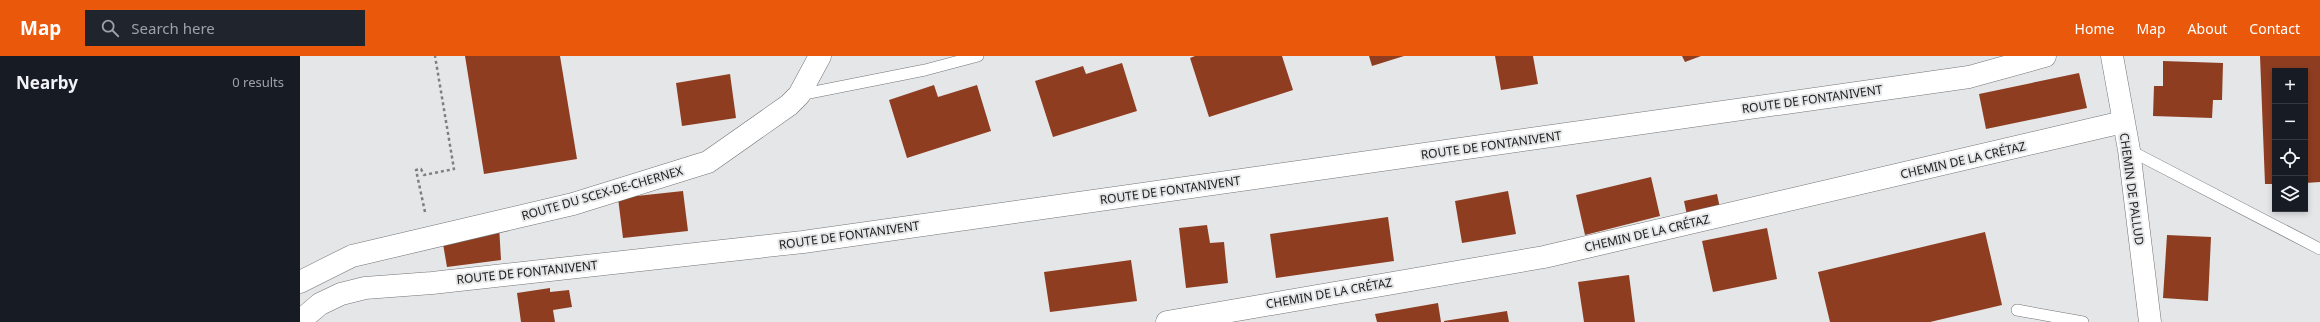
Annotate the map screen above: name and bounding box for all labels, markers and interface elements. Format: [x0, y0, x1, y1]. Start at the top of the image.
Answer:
search box [85, 10, 365, 46]
text: Map [20, 15, 61, 41]
icon: search [99, 17, 121, 39]
text: Search here [131, 18, 215, 38]
text: Home [2075, 19, 2114, 38]
text: Map [2136, 19, 2166, 38]
text: About [2188, 19, 2227, 38]
text: Contact [2249, 19, 2300, 38]
map controls [2272, 68, 2308, 212]
button: + [2272, 68, 2308, 104]
text: Nearby [16, 71, 78, 94]
text: 0 results [232, 73, 284, 91]
street label: ROUTE DE FONTANIVENT [1741, 81, 1884, 117]
button: − [2272, 104, 2308, 140]
street label: ROUTE DE FONTANIVENT [1420, 127, 1563, 163]
street label: CHEMIN DE PALLUD [2116, 132, 2148, 246]
street label: CHEMIN DE LA CRÉTAZ [1899, 137, 2027, 183]
button: locate [2272, 140, 2308, 176]
street label: ROUTE DU SCEX-DE-CHERNEX [519, 162, 685, 224]
street label: ROUTE DE FONTANIVENT [1099, 172, 1242, 208]
button: layers [2272, 176, 2308, 212]
street label: CHEMIN DE LA CRÉTAZ [1583, 210, 1711, 256]
street label: ROUTE DE FONTANIVENT [778, 217, 921, 253]
street label: ROUTE DE FONTANIVENT [456, 256, 599, 288]
street label: CHEMIN DE LA CRÉTAZ [1264, 273, 1394, 312]

